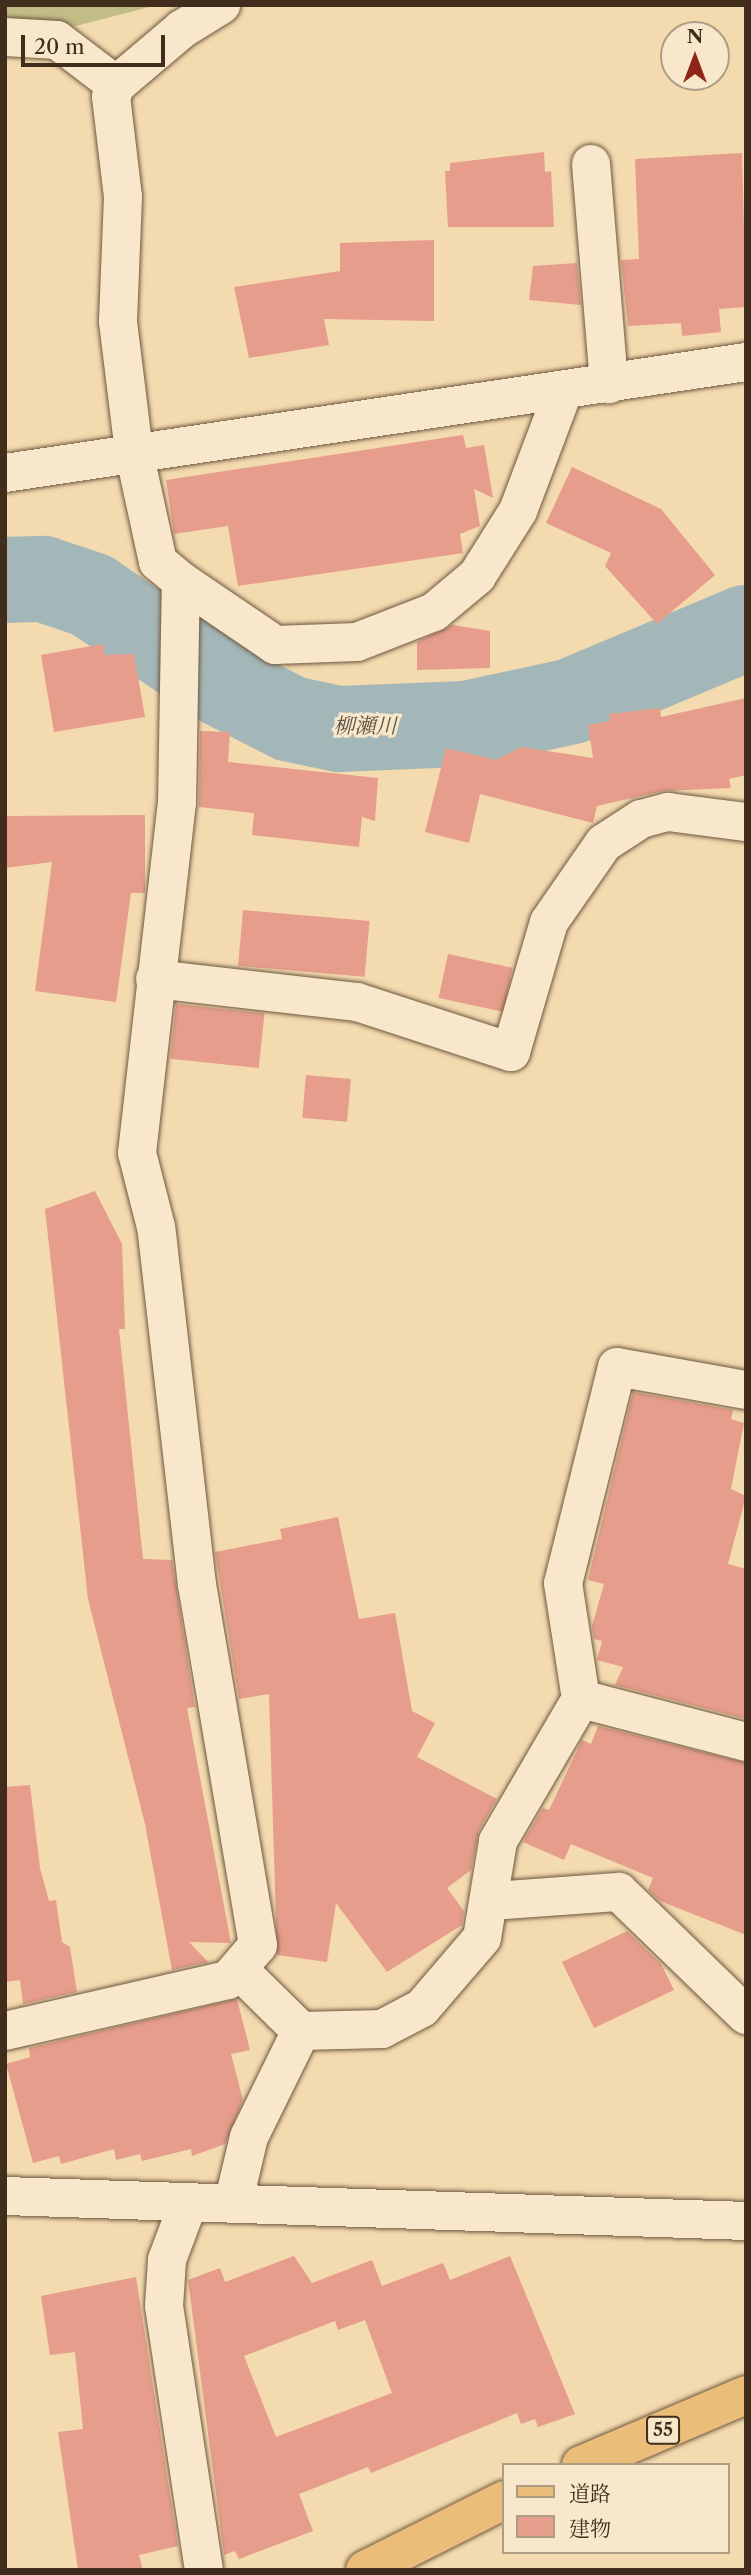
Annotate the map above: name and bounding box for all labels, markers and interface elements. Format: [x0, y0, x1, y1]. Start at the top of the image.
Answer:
scale bar [24, 21, 168, 65]
north arrow [660, 21, 730, 91]
text: N [687, 25, 703, 48]
text: 20 m [34, 34, 85, 59]
water label: 柳瀬川 [334, 713, 396, 739]
road number: 55 [646, 2416, 680, 2444]
legend [503, 2463, 730, 2554]
text: 道路 [569, 2481, 611, 2506]
text: 建物 [569, 2516, 611, 2541]

